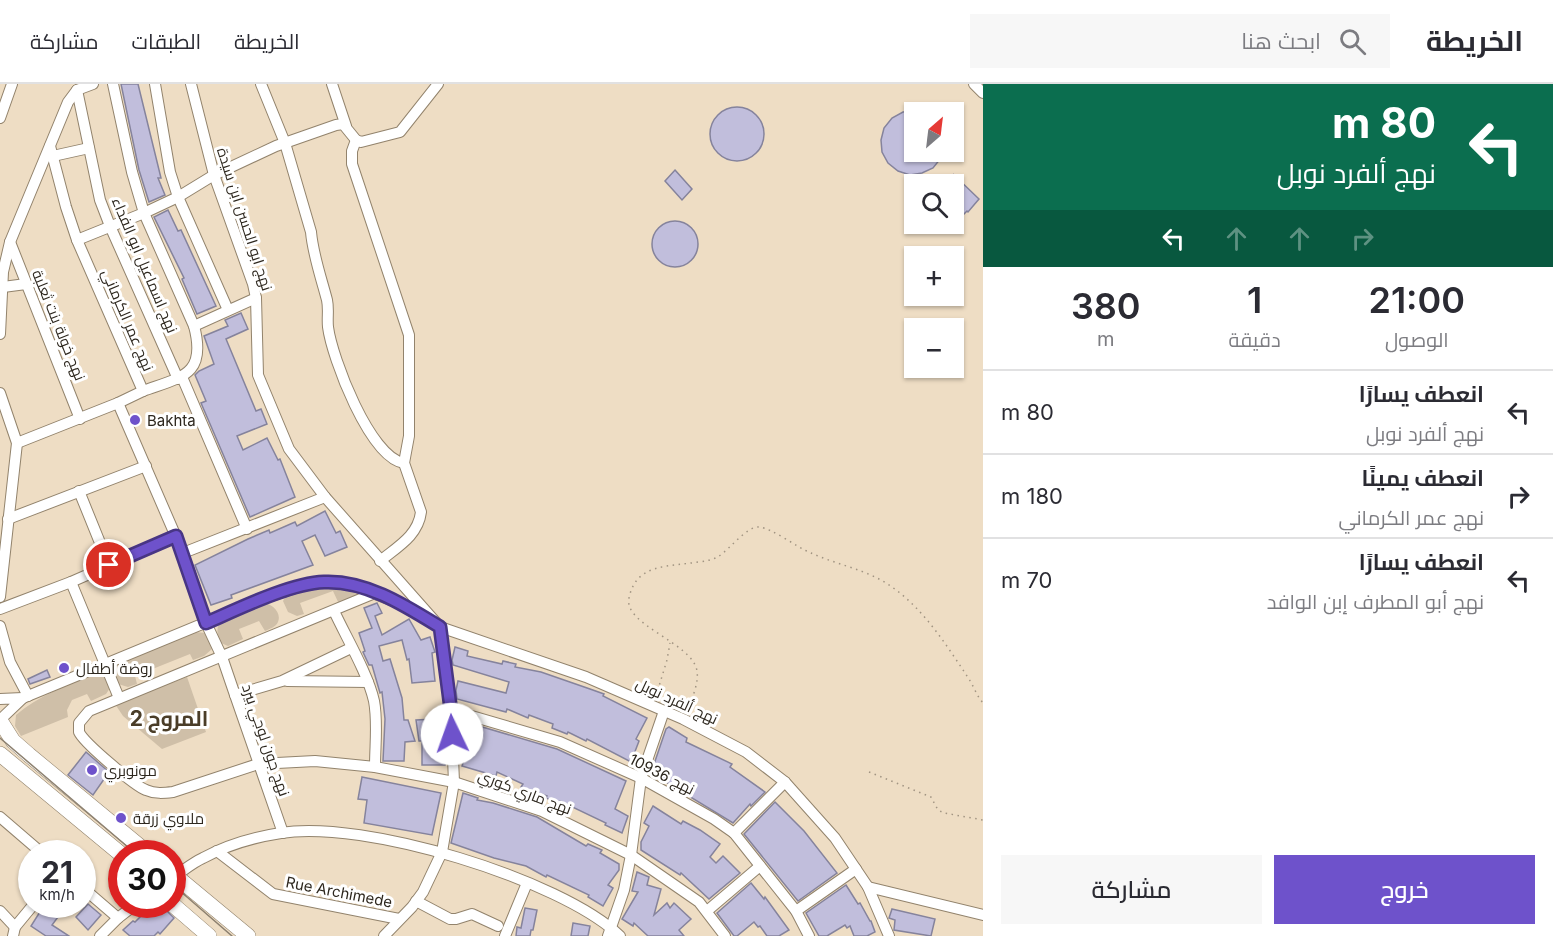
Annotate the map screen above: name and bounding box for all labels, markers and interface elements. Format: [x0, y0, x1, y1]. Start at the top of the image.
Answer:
search box [970, 14, 1390, 68]
text: الخريطة [1426, 24, 1523, 58]
icon: search [1336, 25, 1369, 58]
text: ابحث هنا [1241, 28, 1321, 54]
text: مشاركة [30, 29, 99, 54]
text: الطبقات [132, 29, 201, 54]
text: الخريطة [234, 29, 300, 54]
text: 80 m [1332, 97, 1436, 148]
north arrow [904, 102, 964, 162]
map controls [904, 102, 964, 378]
icon: left [1457, 108, 1535, 186]
street label: نهج ابو الحسن ابن سيدة [211, 145, 277, 294]
text: نهج ألفرد نوبل [1277, 157, 1436, 190]
button: search [904, 174, 964, 234]
street label: نهج اسماعيل ابو الفداء [106, 194, 182, 336]
icon: left [1157, 222, 1190, 255]
icon: ahead [1220, 222, 1253, 255]
icon: ahead [1283, 222, 1316, 255]
icon: right [1346, 222, 1379, 255]
button: + [904, 246, 964, 306]
street label: نهج عمر الكرماني [95, 266, 158, 375]
street label: نهج خولة بنت ثعلبة [26, 267, 90, 384]
text: 1 [1247, 278, 1262, 322]
text: 21:00 [1368, 278, 1465, 322]
text: 380 [1071, 284, 1141, 328]
button: − [904, 318, 964, 378]
text: m [1097, 327, 1115, 351]
text: دقيقة [1229, 328, 1281, 352]
text: الوصول [1385, 328, 1449, 352]
text: انعطف يسارًا [1359, 381, 1484, 407]
icon: left [1502, 396, 1535, 429]
text: 80 m [1001, 399, 1054, 425]
place label: Bakhta [147, 411, 196, 430]
marker: Bakhta [128, 413, 142, 427]
text: نهج ألفرد نوبل [1366, 422, 1484, 446]
text: انعطف يمينًا [1362, 465, 1484, 491]
icon: right [1502, 480, 1535, 513]
text: 180 m [1001, 483, 1063, 509]
text: نهج عمر الكرماني [1339, 506, 1484, 530]
pin [83, 539, 134, 590]
icon: arrive [92, 548, 125, 581]
text: انعطف يسارًا [1359, 549, 1484, 575]
icon: left [1502, 564, 1535, 597]
text: 70 m [1001, 567, 1052, 593]
text: نهج أبو المطرف إبن الوافد [1267, 590, 1484, 614]
place label: روضة أطفال [76, 659, 153, 678]
marker: روضة أطفال [57, 661, 71, 675]
street label: نهج ألفرد نوبل [632, 674, 721, 730]
street label: نهج جون لوجي بيرد [235, 681, 294, 800]
position arrow [420, 702, 484, 766]
district label: المروج 2 [130, 706, 208, 733]
street label: نهج 10936 [625, 749, 698, 800]
place label: مونوبري [104, 761, 157, 783]
marker: مونوبري [85, 763, 99, 777]
street label: نهج ماري كوري [474, 765, 574, 821]
place label: ملاوي زرقة [133, 809, 204, 831]
marker: ملاوي زرقة [114, 811, 128, 825]
speed limit sign: 30 [108, 840, 186, 918]
text: 21 [41, 854, 73, 890]
button: مشاركة [1001, 855, 1262, 924]
button: خروج [1274, 855, 1535, 924]
street label: Rue Archimede [284, 872, 394, 912]
text: km/h [39, 885, 75, 904]

